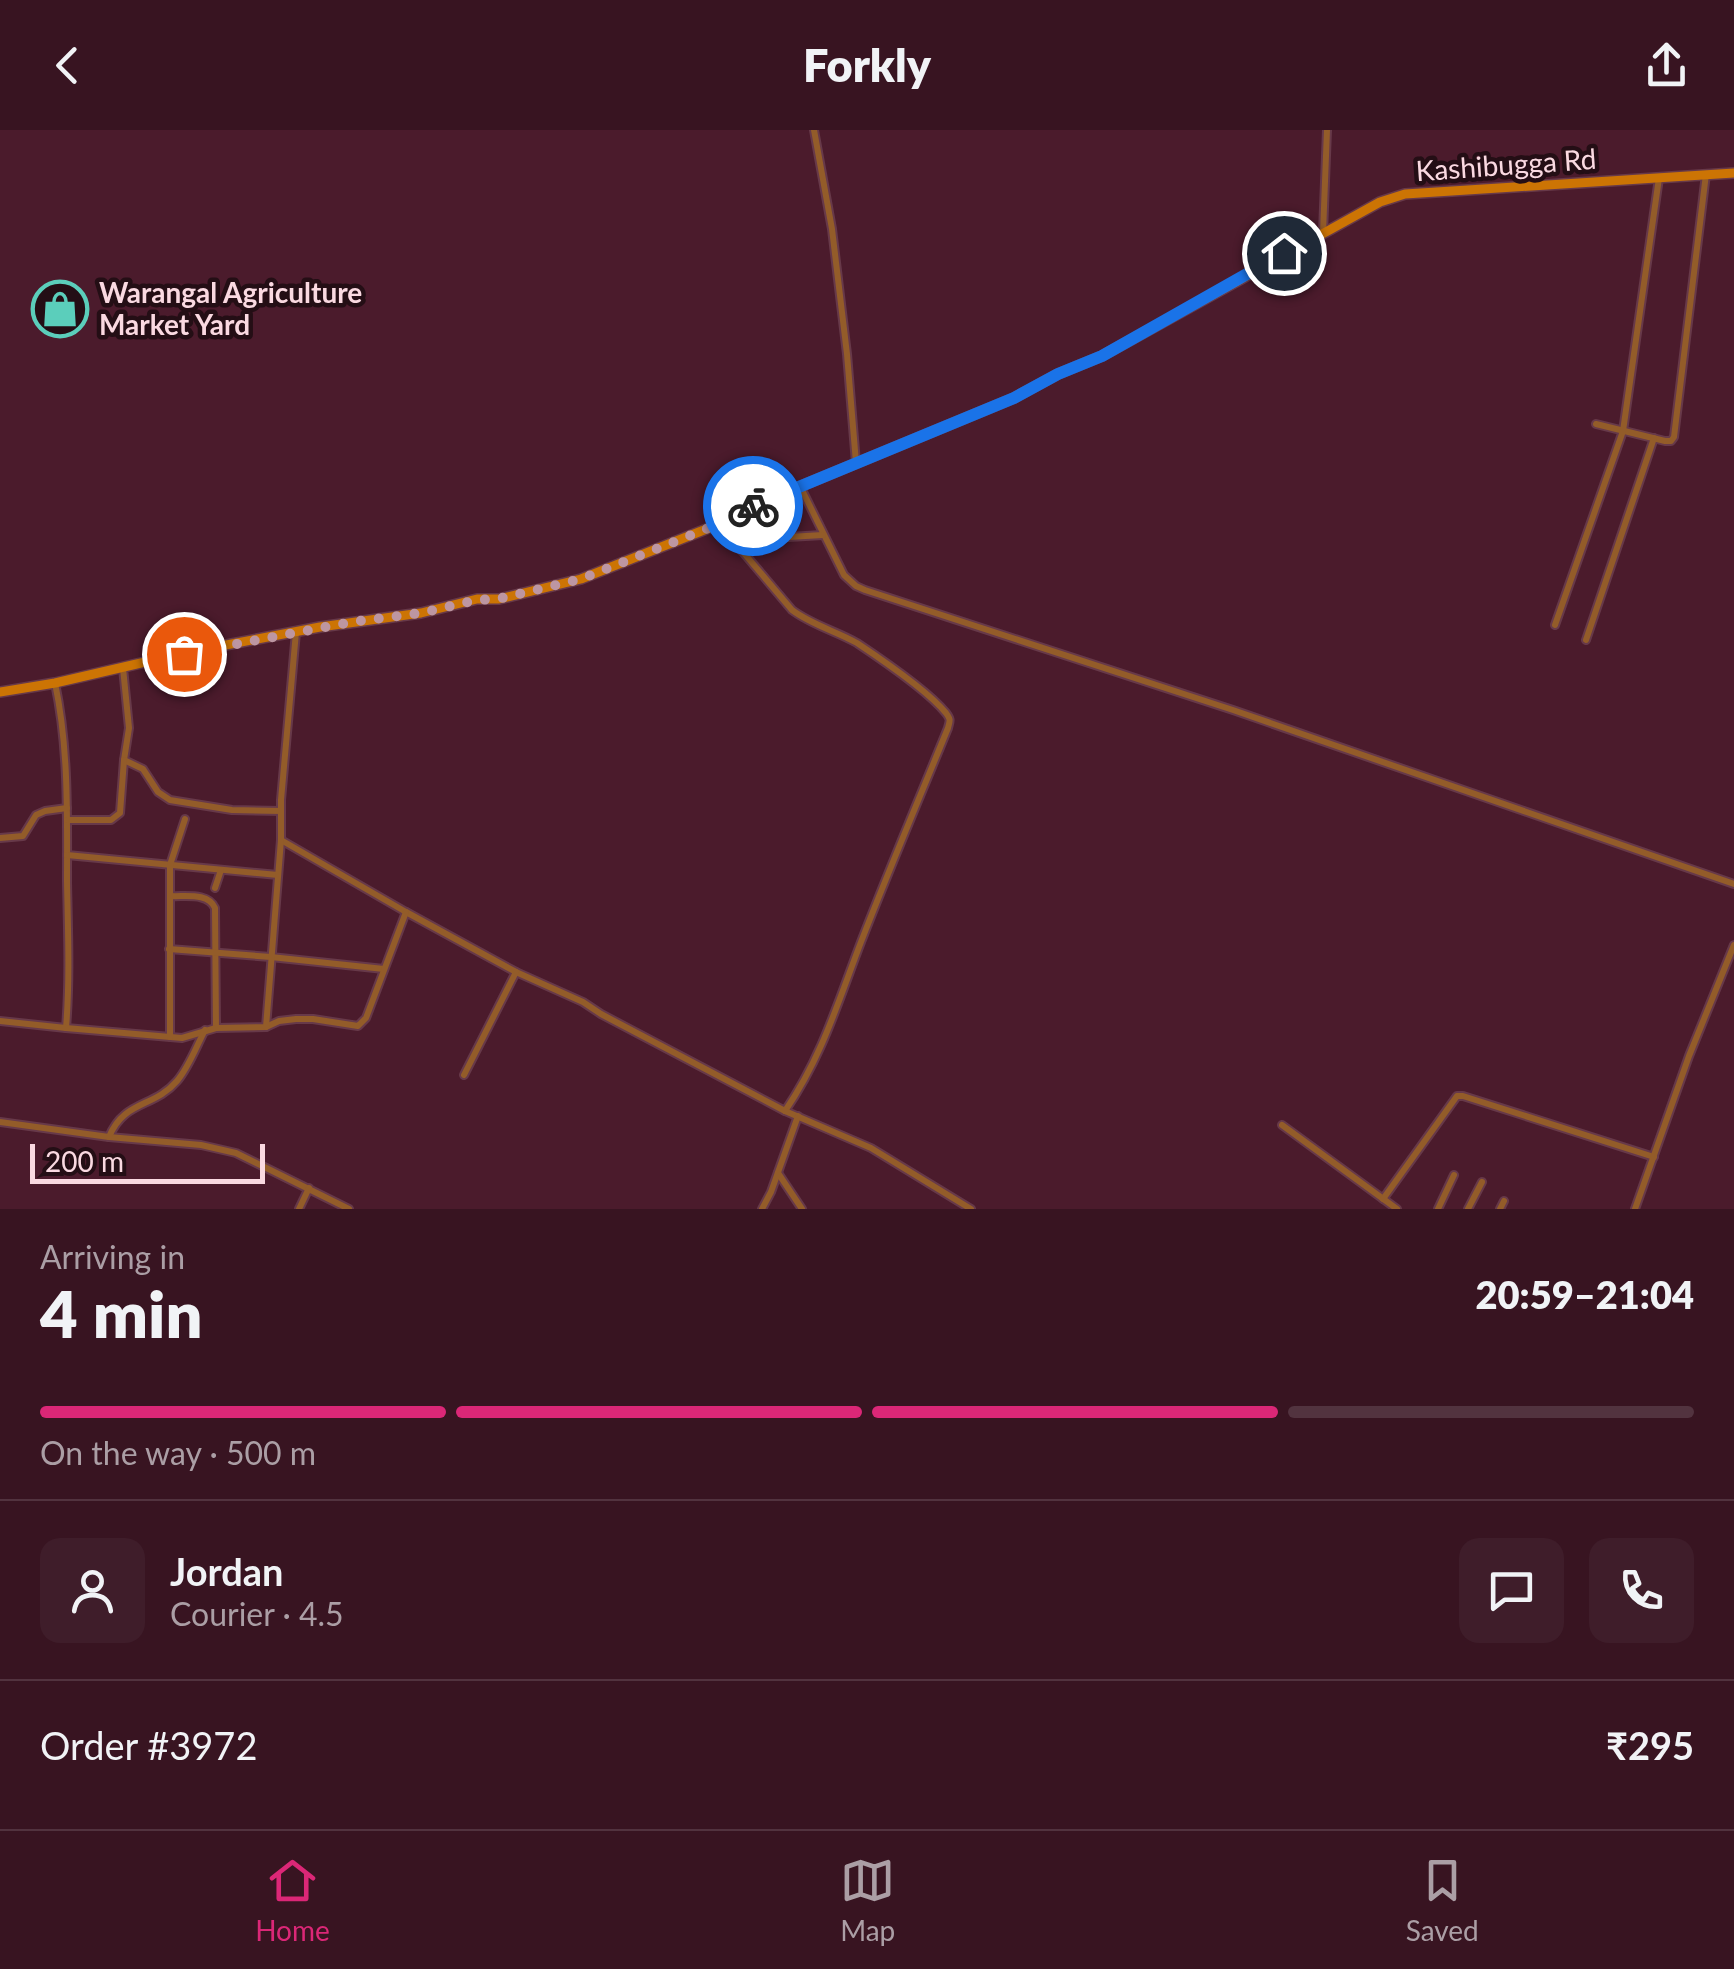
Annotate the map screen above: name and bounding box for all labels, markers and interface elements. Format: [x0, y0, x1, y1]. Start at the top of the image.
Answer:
icon: back [40, 38, 95, 93]
text: Forkly [803, 38, 931, 92]
icon: share [1639, 38, 1694, 93]
street label: Kashibugga Rd [1415, 141, 1597, 187]
pin [1242, 211, 1327, 296]
icon: home [1257, 226, 1312, 281]
place label: Warangal Agriculture Market Yard [99, 275, 362, 341]
shop icon: Warangal Agriculture Market Yard [30, 279, 90, 339]
courier [703, 456, 803, 556]
icon: bike [726, 479, 781, 534]
pin [142, 612, 227, 697]
icon: bag [157, 627, 212, 682]
scale bar [30, 1139, 265, 1184]
text: 200 m [45, 1144, 124, 1178]
text: Arriving in [40, 1237, 185, 1276]
text: 20:59–21:04 [1475, 1271, 1694, 1317]
text: 4 min [40, 1274, 202, 1352]
text: On the way · 500 m [40, 1433, 316, 1472]
button: person [40, 1538, 145, 1643]
button: chat [1459, 1538, 1564, 1643]
button: phone [1589, 1538, 1694, 1643]
text: Jordan [170, 1548, 283, 1594]
text: Courier · 4.5 [170, 1594, 344, 1633]
text: Order #3972 [40, 1722, 257, 1768]
text: ₹295 [1606, 1722, 1694, 1768]
tab: Home [255, 1853, 330, 1947]
tab: Map [840, 1853, 895, 1947]
tab: Saved [1406, 1853, 1479, 1947]

